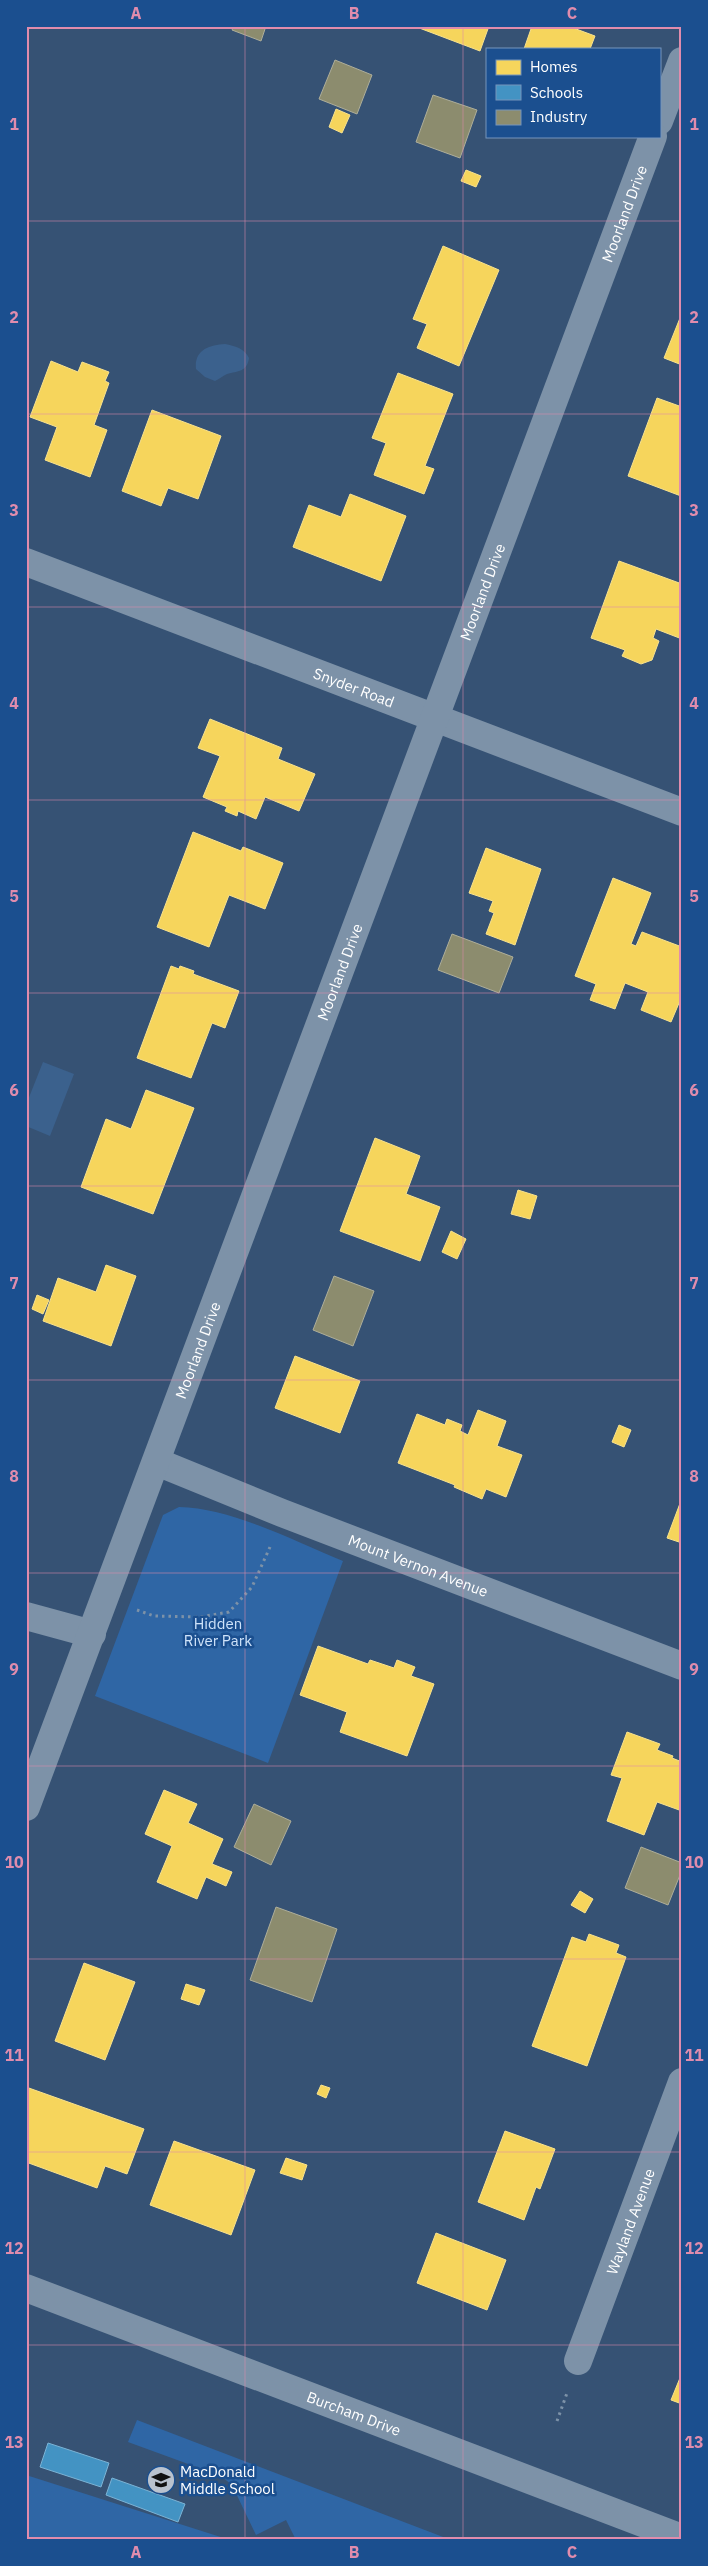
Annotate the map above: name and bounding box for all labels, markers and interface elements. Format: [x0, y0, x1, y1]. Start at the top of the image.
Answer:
text: A [131, 3, 142, 23]
text: B [349, 3, 360, 23]
text: C [567, 3, 577, 23]
legend [486, 48, 660, 138]
text: Homes [530, 57, 578, 76]
text: Schools [530, 83, 583, 102]
text: Industry [530, 107, 588, 126]
text: 1 [9, 114, 19, 134]
text: 1 [689, 114, 699, 134]
street label: Moorland Drive [597, 162, 651, 265]
text: 2 [9, 307, 19, 327]
text: 2 [689, 307, 699, 327]
text: 3 [9, 500, 19, 520]
text: 3 [689, 500, 699, 520]
street label: Moorland Drive [455, 541, 509, 643]
street label: Snyder Road [311, 663, 397, 711]
text: 4 [9, 693, 19, 713]
text: 4 [689, 693, 699, 713]
text: 5 [9, 886, 19, 906]
text: 5 [689, 886, 699, 906]
street label: Moorland Drive [313, 921, 366, 1023]
text: 6 [9, 1080, 19, 1100]
text: 6 [689, 1080, 699, 1100]
text: 7 [9, 1273, 19, 1293]
text: 7 [689, 1273, 699, 1293]
street label: Moorland Drive [171, 1299, 224, 1401]
text: 8 [9, 1466, 19, 1486]
text: 8 [689, 1466, 699, 1486]
street label: Mount Vernon Avenue [346, 1530, 491, 1600]
park label: Hidden River Park [184, 1614, 252, 1650]
text: 9 [9, 1659, 19, 1679]
text: 9 [689, 1659, 699, 1679]
text: 10 [4, 1852, 24, 1872]
text: 10 [684, 1852, 704, 1872]
text: 11 [4, 2045, 24, 2065]
text: 11 [684, 2045, 704, 2065]
street label: Wayland Avenue [602, 2166, 658, 2277]
text: 12 [4, 2238, 24, 2258]
text: 12 [684, 2238, 704, 2258]
street label: Burcham Drive [304, 2386, 404, 2440]
text: 13 [4, 2432, 24, 2452]
text: 13 [684, 2432, 704, 2452]
place label: MacDonald Middle School [180, 2462, 275, 2498]
school or university icon: MacDonald Middle School [146, 2465, 176, 2495]
text: A [131, 2542, 142, 2562]
text: B [349, 2542, 360, 2562]
text: C [567, 2542, 577, 2562]

